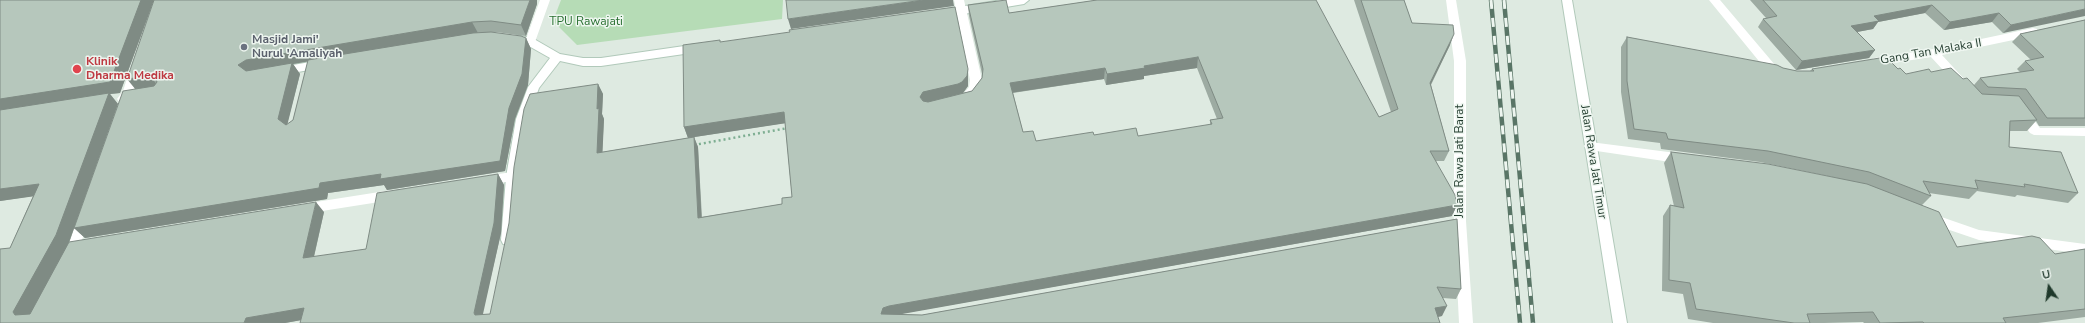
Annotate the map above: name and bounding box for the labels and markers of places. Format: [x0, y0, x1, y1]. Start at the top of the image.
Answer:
place label: Masjid Jami' Nurul 'Amaliyah [252, 33, 342, 61]
marker: Masjid Jami' Nurul 'Amaliyah [239, 42, 249, 52]
place label: Klinik Dharma Medika [86, 55, 174, 83]
marker: Klinik Dharma Medika [71, 63, 83, 75]

